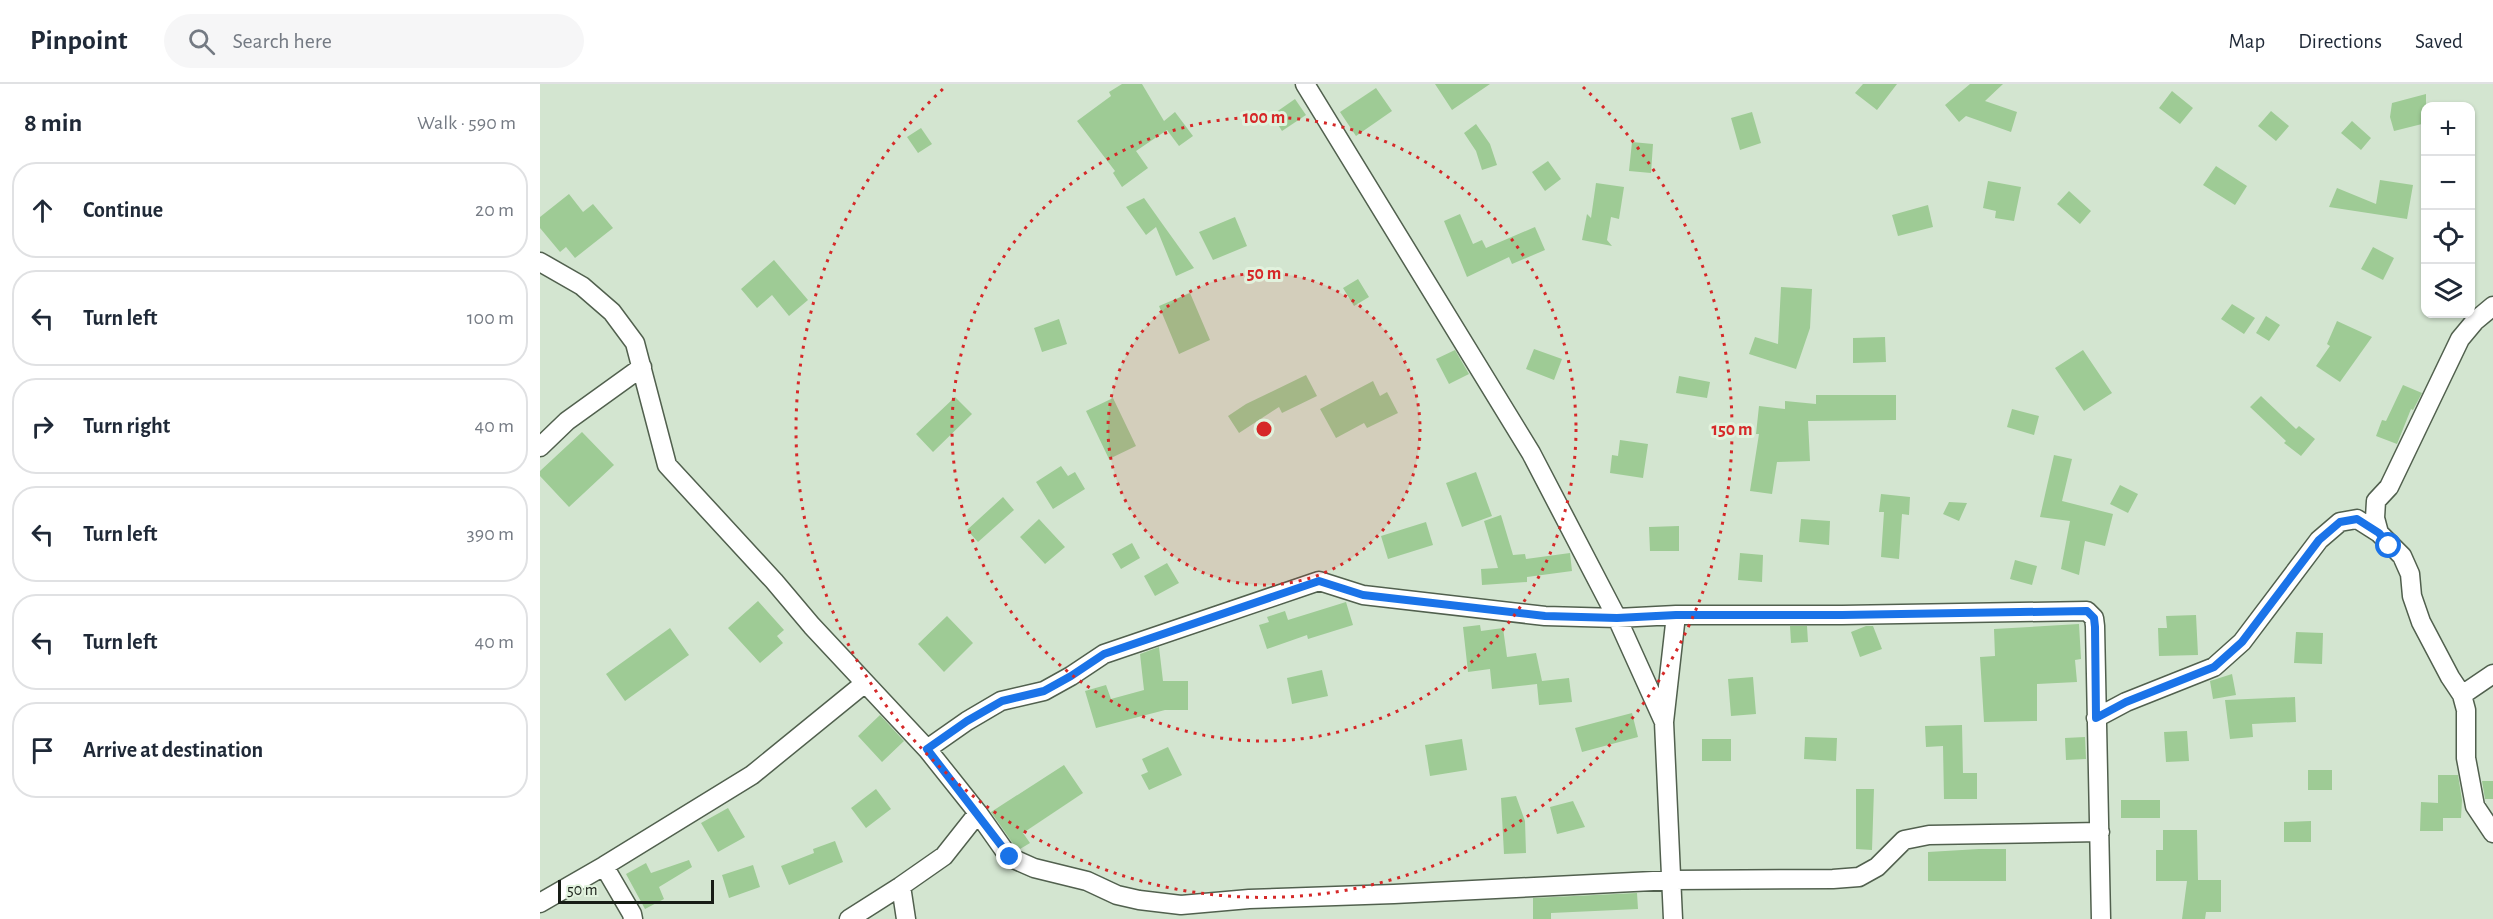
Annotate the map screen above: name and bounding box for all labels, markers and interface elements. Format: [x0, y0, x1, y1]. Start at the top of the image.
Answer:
search box [164, 14, 584, 68]
icon: search [185, 25, 218, 58]
text: Pinpoint [30, 27, 128, 55]
text: Search here [233, 30, 332, 52]
text: Map [2229, 31, 2265, 52]
text: Directions [2298, 31, 2382, 52]
text: Saved [2415, 31, 2463, 52]
map controls [2421, 102, 2475, 318]
button: + [2421, 102, 2475, 156]
text: 100 m [1243, 109, 1285, 127]
text: 8 min [24, 110, 82, 136]
text: Walk · 590 m [417, 113, 516, 133]
button: − [2421, 156, 2475, 210]
icon: ahead [26, 194, 59, 227]
text: Continue [83, 199, 163, 221]
text: 20 m [475, 200, 514, 220]
button: locate [2421, 210, 2475, 264]
button: layers [2421, 264, 2475, 318]
text: 50 m [1247, 265, 1281, 283]
icon: left [26, 302, 59, 335]
text: Turn left [83, 307, 157, 329]
text: 100 m [467, 308, 514, 328]
icon: right [26, 410, 59, 443]
text: Turn right [83, 415, 170, 437]
text: 40 m [475, 416, 514, 436]
centre of rings [1254, 419, 1274, 439]
text: 150 m [1712, 421, 1752, 439]
icon: left [26, 518, 59, 551]
text: Turn left [83, 523, 157, 545]
text: 390 m [467, 524, 514, 544]
route start [2375, 532, 2401, 558]
icon: left [26, 626, 59, 659]
text: Turn left [83, 631, 157, 653]
text: 40 m [475, 632, 514, 652]
icon: arrive [26, 734, 59, 767]
text: Arrive at destination [83, 739, 263, 761]
route end [996, 843, 1022, 869]
scale bar [558, 877, 714, 904]
text: 50 m [567, 882, 598, 898]

